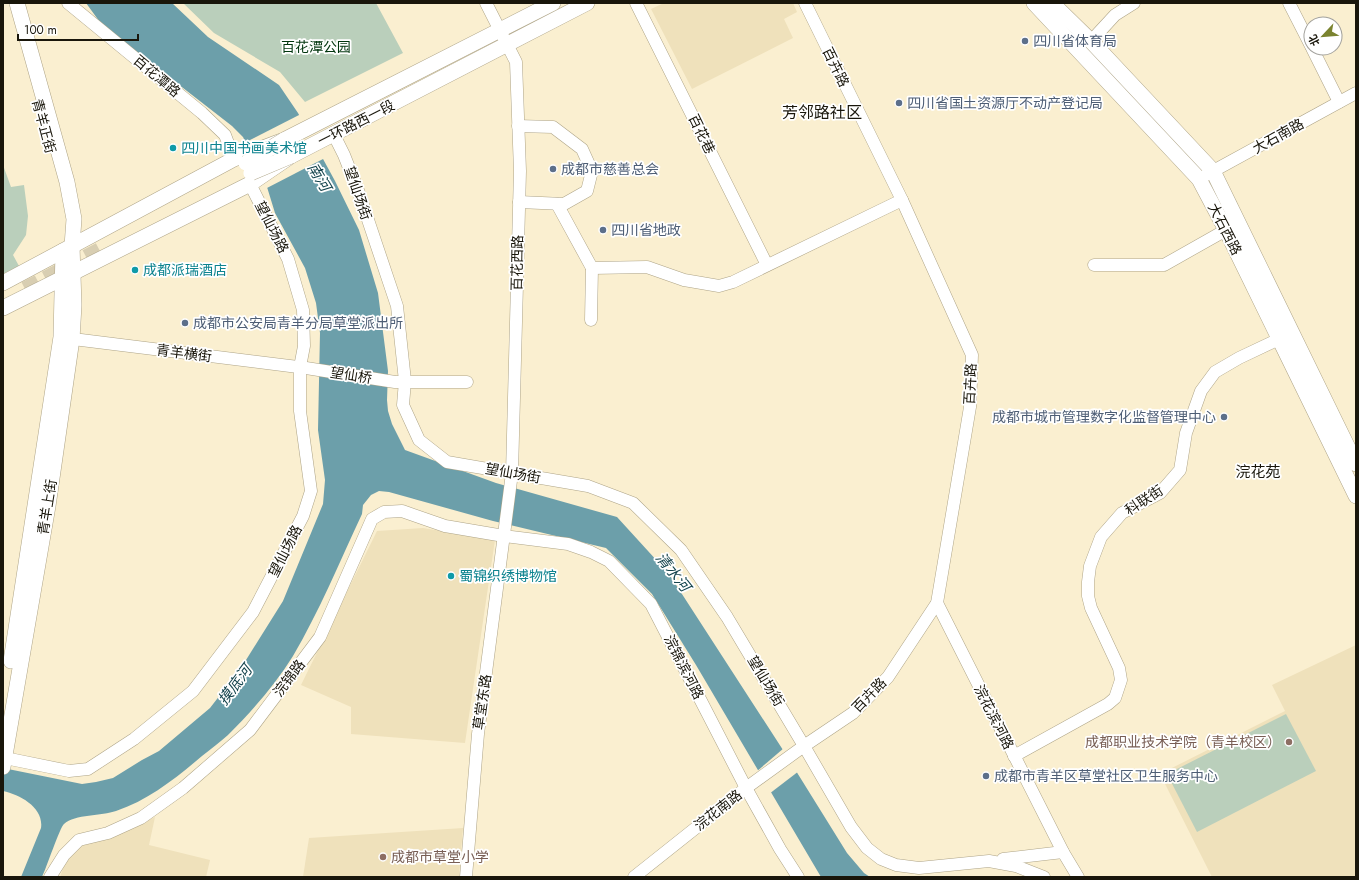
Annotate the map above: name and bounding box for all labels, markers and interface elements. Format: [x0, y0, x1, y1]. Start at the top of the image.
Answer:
scale bar [18, 16, 138, 42]
north arrow [1303, 16, 1343, 56]
text: 100 m [24, 21, 57, 39]
place label: 四川省体育局 [1033, 31, 1117, 51]
text: 北 [1304, 32, 1324, 49]
marker: 四川省体育局 [1020, 36, 1030, 46]
park label: 百花潭公园 [281, 37, 351, 57]
street label: 百卉路 [818, 44, 854, 90]
street label: 百花潭路 [129, 50, 185, 102]
place label: 四川省国土资源厅不动产登记局 [907, 93, 1103, 113]
street label: 一环路西一段 [314, 95, 398, 151]
street label: 青羊正街 [27, 96, 61, 156]
marker: 四川省国土资源厅不动产登记局 [894, 98, 904, 108]
district label: 芳邻路社区 [782, 101, 862, 124]
street label: 百花巷 [684, 111, 720, 157]
street label: 大石南路 [1249, 114, 1307, 158]
place label: 四川中国书画美术馆 [181, 138, 307, 158]
marker: 四川中国书画美术馆 [168, 143, 178, 153]
water label: 南河 [302, 158, 338, 198]
place label: 成都市慈善总会 [561, 159, 659, 179]
street label: 望仙场街 [339, 163, 377, 223]
marker: 成都市慈善总会 [548, 164, 558, 174]
street label: 望仙场路 [250, 198, 294, 256]
street label: 大石西路 [1203, 200, 1247, 258]
place label: 四川省地政 [611, 220, 681, 240]
marker: 四川省地政 [598, 225, 608, 235]
street label: 百花西路 [507, 235, 527, 291]
place label: 成都派瑞酒店 [143, 260, 227, 280]
marker: 成都派瑞酒店 [130, 265, 140, 275]
place label: 成都市公安局青羊分局草堂派出所 [193, 313, 403, 333]
marker: 成都市公安局青羊分局草堂派出所 [180, 318, 190, 328]
street label: 青羊横街 [155, 340, 213, 366]
street label: 望仙桥 [329, 362, 373, 388]
street label: 百卉路 [959, 363, 981, 405]
place label: 成都市城市管理数字化监督管理中心 [992, 407, 1216, 427]
marker: 成都市城市管理数字化监督管理中心 [1219, 412, 1229, 422]
street label: 望仙场街 [484, 458, 542, 488]
district label: 浣花苑 [1235, 461, 1281, 483]
street label: 青羊上街 [33, 478, 61, 536]
street label: 科联街 [1121, 480, 1167, 520]
street label: 望仙场路 [263, 522, 307, 580]
water label: 清水河 [650, 548, 698, 599]
place label: 蜀锦织绣博物馆 [459, 566, 557, 586]
marker: 蜀锦织绣博物馆 [446, 571, 456, 581]
street label: 浣锦滨河路 [659, 631, 709, 703]
street label: 望仙场街 [743, 652, 789, 710]
street label: 浣锦路 [268, 655, 310, 701]
water label: 摸底河 [213, 658, 259, 710]
street label: 草堂东路 [468, 673, 496, 731]
street label: 百卉路 [847, 673, 891, 717]
street label: 浣花滨河路 [969, 681, 1019, 753]
place label: 成都职业技术学院（青羊校区） [1085, 732, 1281, 752]
marker: 成都职业技术学院（青羊校区） [1284, 737, 1294, 747]
place label: 成都市青羊区草堂社区卫生服务中心 [994, 766, 1218, 786]
marker: 成都市青羊区草堂社区卫生服务中心 [981, 771, 991, 781]
street label: 浣花南路 [690, 785, 746, 835]
place label: 成都市草堂小学 [391, 847, 489, 867]
marker: 成都市草堂小学 [378, 852, 388, 862]

